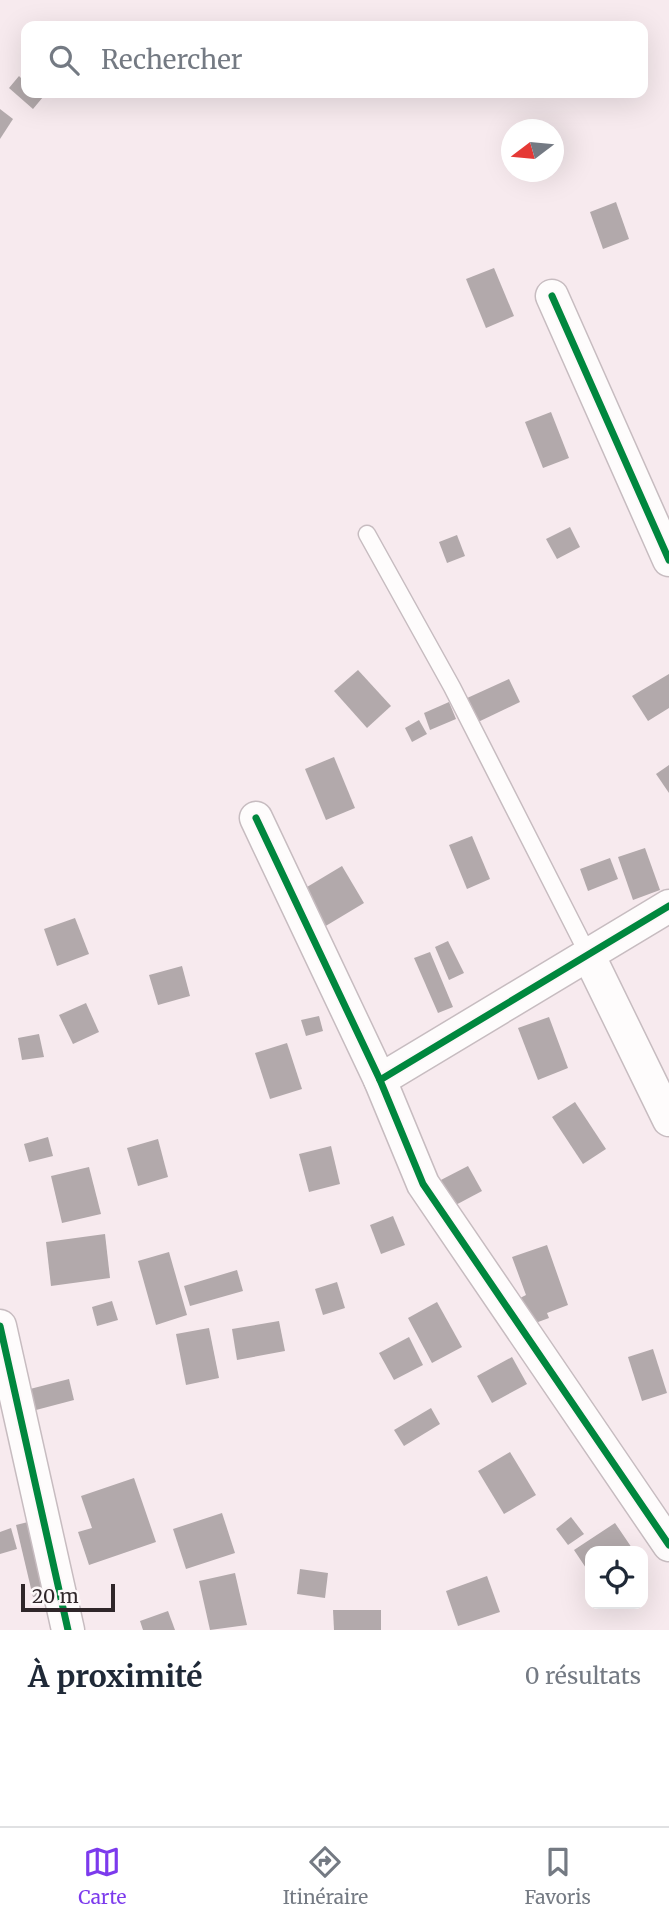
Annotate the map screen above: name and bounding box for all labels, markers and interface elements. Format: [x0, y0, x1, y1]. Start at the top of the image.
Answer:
search box [21, 21, 648, 98]
icon: search [45, 41, 83, 79]
text: Rechercher [101, 43, 243, 76]
north arrow [501, 119, 564, 182]
map controls [585, 1546, 648, 1609]
button: locate [585, 1546, 648, 1609]
scale bar [21, 1581, 116, 1613]
text: 20 m [32, 1584, 79, 1608]
text: À proximité [28, 1657, 203, 1695]
text: 0 résultats [525, 1661, 641, 1690]
tab: Carte [78, 1843, 126, 1909]
tab: Itinéraire [283, 1843, 368, 1909]
tab: Favoris [524, 1843, 591, 1909]

